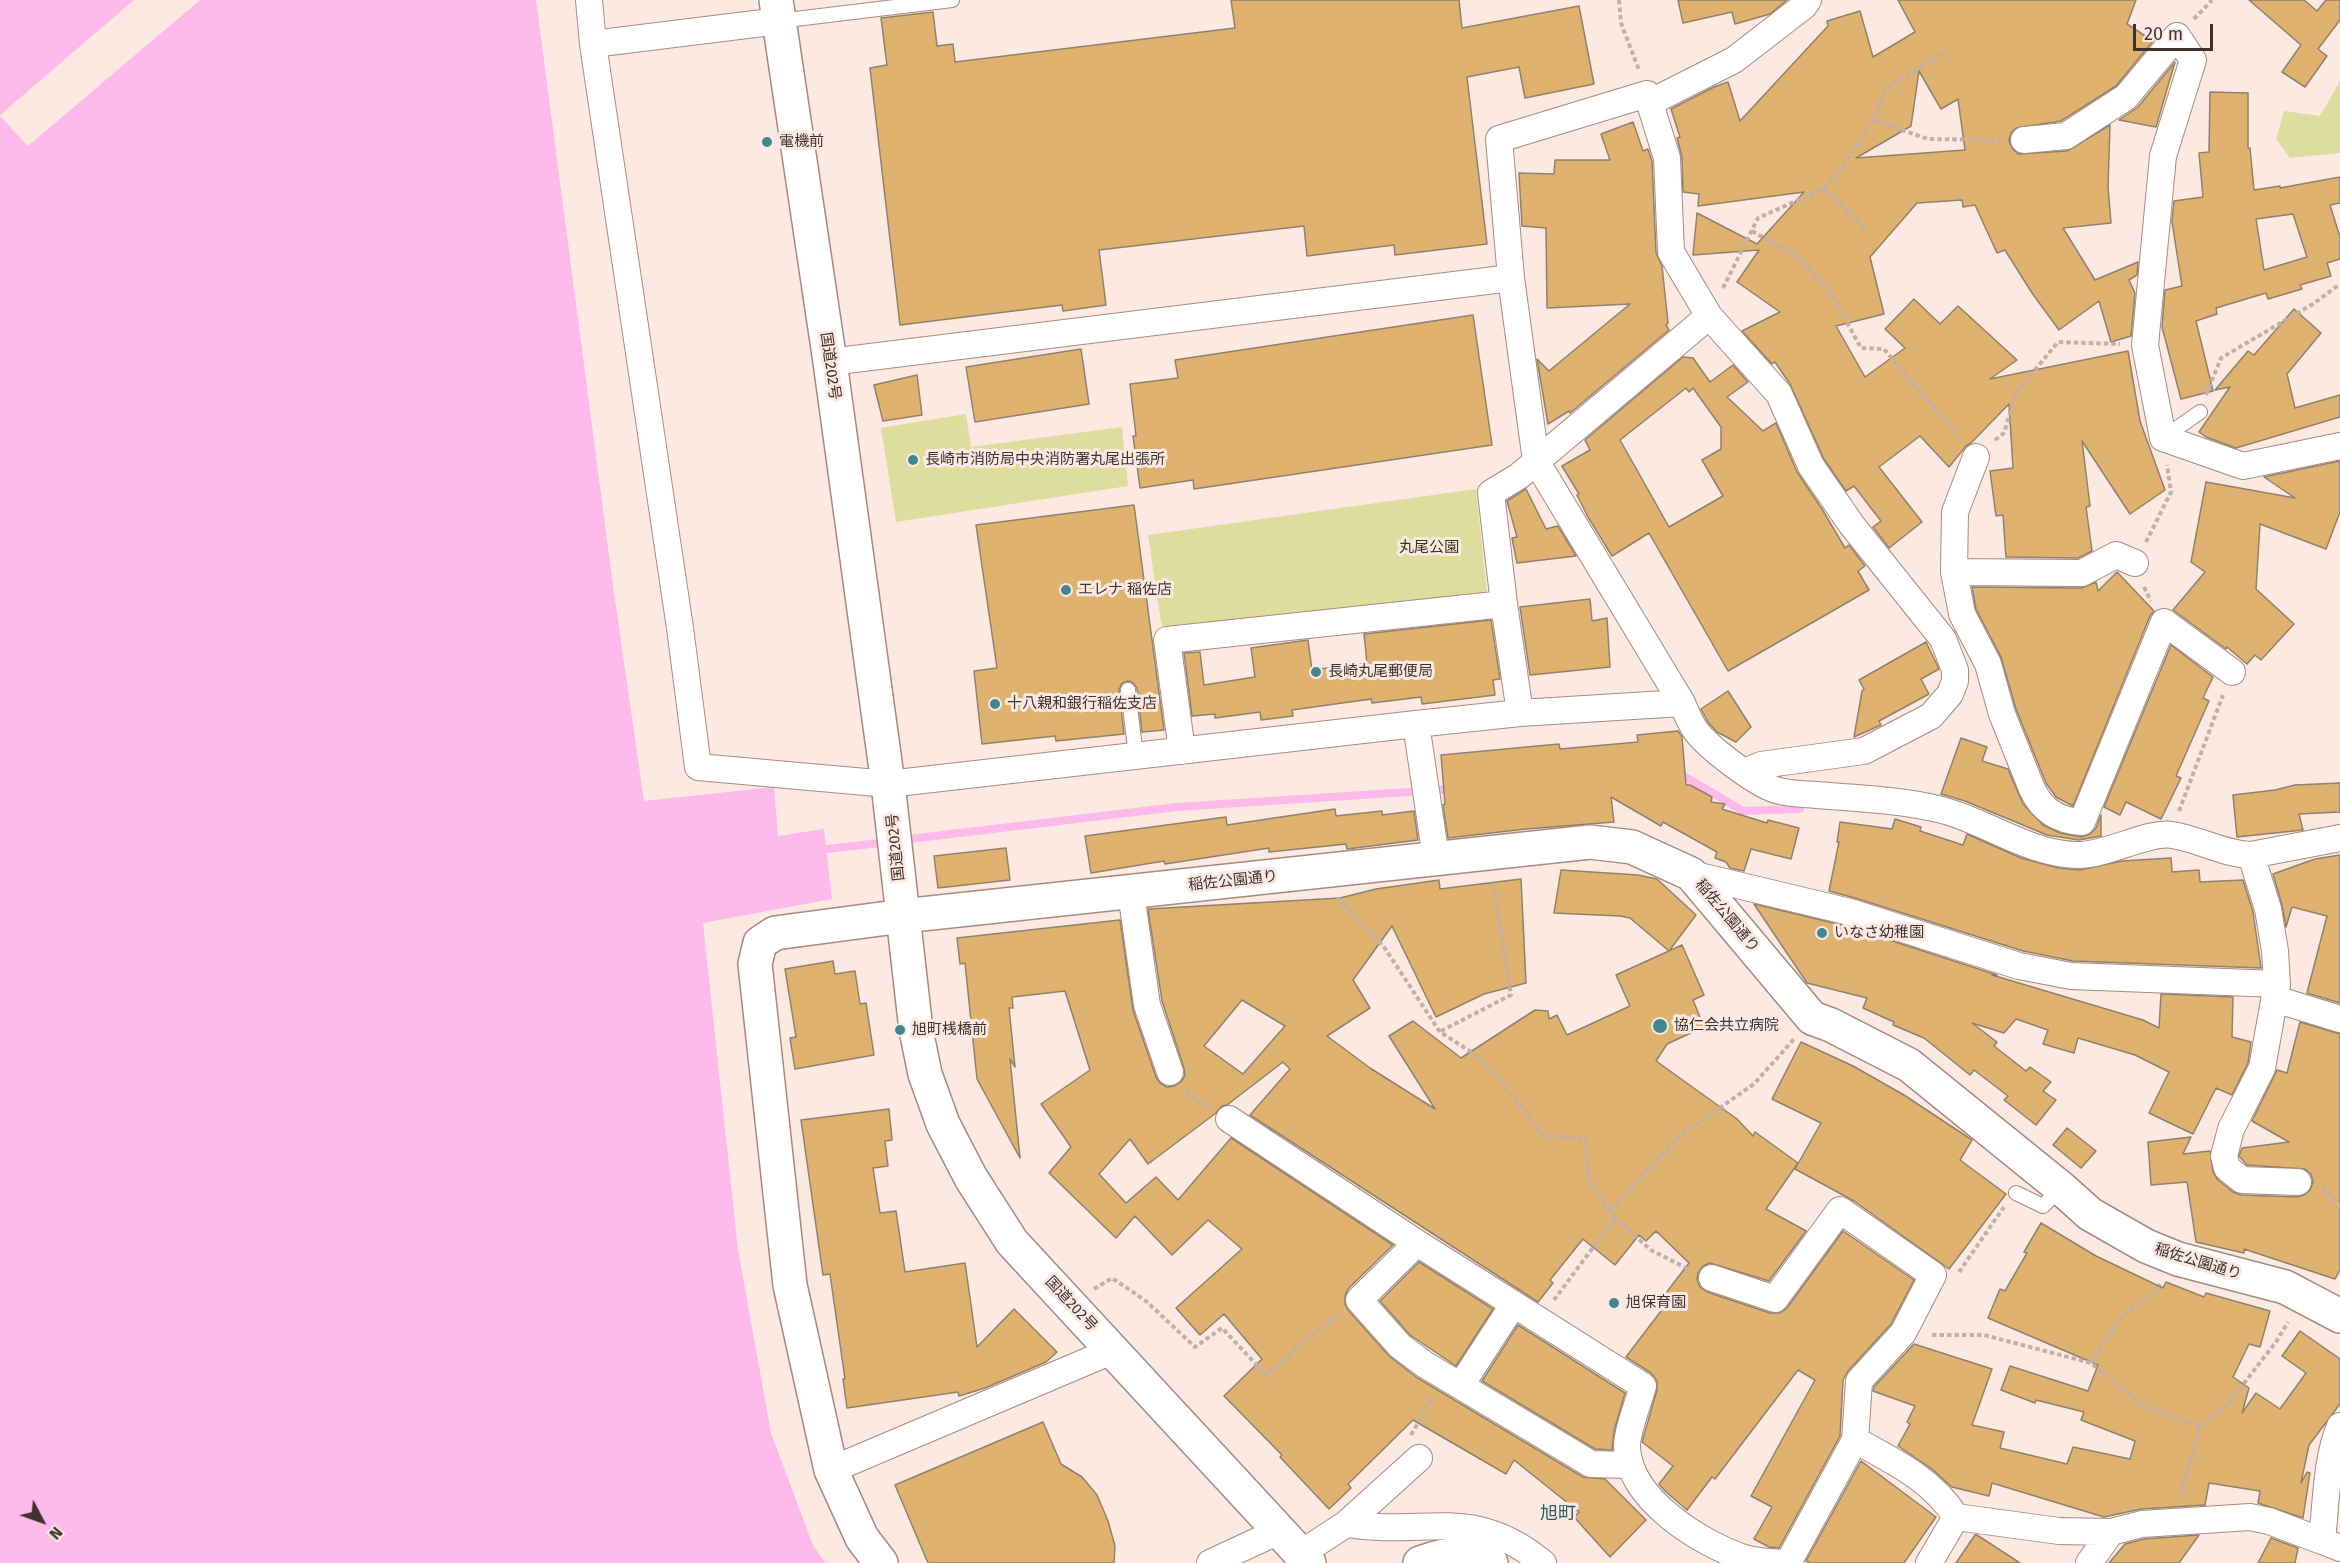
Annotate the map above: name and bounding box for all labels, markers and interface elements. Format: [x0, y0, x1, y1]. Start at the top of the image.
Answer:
scale bar [2136, 12, 2216, 50]
text: 20 m [2144, 23, 2183, 45]
place label: 電機前 [779, 133, 824, 151]
marker: 電機前 [760, 135, 774, 149]
street label: 国道202号 [816, 331, 844, 401]
place label: 長崎市消防局中央消防署丸尾出張所 [925, 451, 1165, 469]
marker: 長崎市消防局中央消防署丸尾出張所 [906, 453, 920, 467]
park label: 丸尾公園 [1399, 539, 1459, 557]
place label: エレナ 稲佐店 [1078, 581, 1172, 599]
marker: エレナ 稲佐店 [1059, 583, 1073, 597]
place label: 長崎丸尾郵便局 [1328, 663, 1433, 681]
marker: 長崎丸尾郵便局 [1309, 665, 1323, 679]
place label: 十八親和銀行稲佐支店 [1007, 695, 1157, 713]
marker: 十八親和銀行稲佐支店 [988, 697, 1002, 711]
street label: 国道202号 [883, 812, 909, 882]
street label: 稲佐公園通り [1187, 867, 1279, 895]
street label: 稲佐公園通り [1691, 876, 1763, 956]
place label: いなさ幼稚園 [1834, 924, 1924, 942]
marker: いなさ幼稚園 [1815, 926, 1829, 940]
marker: 協仁会共立病院 [1651, 1017, 1669, 1035]
place label: 協仁会共立病院 [1674, 1017, 1779, 1035]
place label: 旭町桟橋前 [912, 1021, 987, 1039]
marker: 旭町桟橋前 [893, 1023, 907, 1037]
street label: 稲佐公園通り [2152, 1240, 2244, 1284]
street label: 国道202号 [1041, 1273, 1101, 1335]
place label: 旭保育園 [1626, 1294, 1686, 1312]
marker: 旭保育園 [1607, 1296, 1621, 1310]
north arrow [12, 1491, 72, 1551]
district label: 旭町 [1540, 1503, 1576, 1525]
text: N [45, 1523, 67, 1543]

